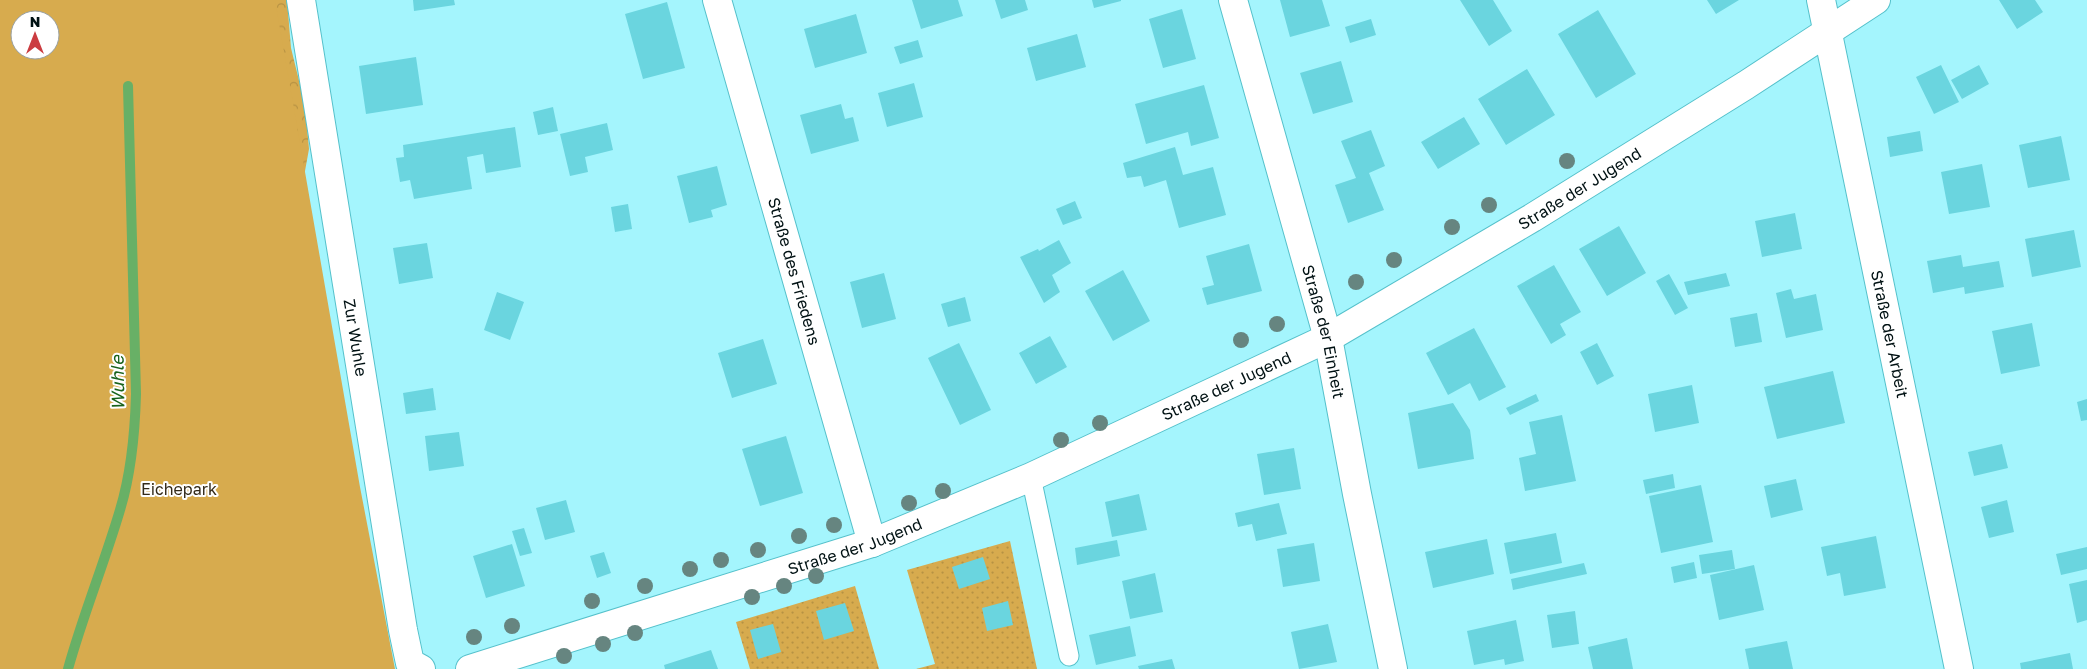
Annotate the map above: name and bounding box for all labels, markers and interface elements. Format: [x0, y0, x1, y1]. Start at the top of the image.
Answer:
north arrow [10, 10, 60, 60]
text: N [30, 13, 40, 30]
street label: Straße der Jugend [1514, 143, 1645, 234]
street label: Straße des Friedens [764, 195, 825, 347]
street label: Straße der Einheit [1298, 262, 1349, 400]
street label: Straße der Arbeit [1867, 268, 1913, 400]
street label: Zur Wuhle [340, 297, 372, 378]
street label: Straße der Jugend [1158, 347, 1294, 425]
water label: Wuhle [105, 354, 128, 411]
park label: Eichepark [141, 479, 217, 499]
street label: Straße der Jugend [785, 513, 925, 579]

